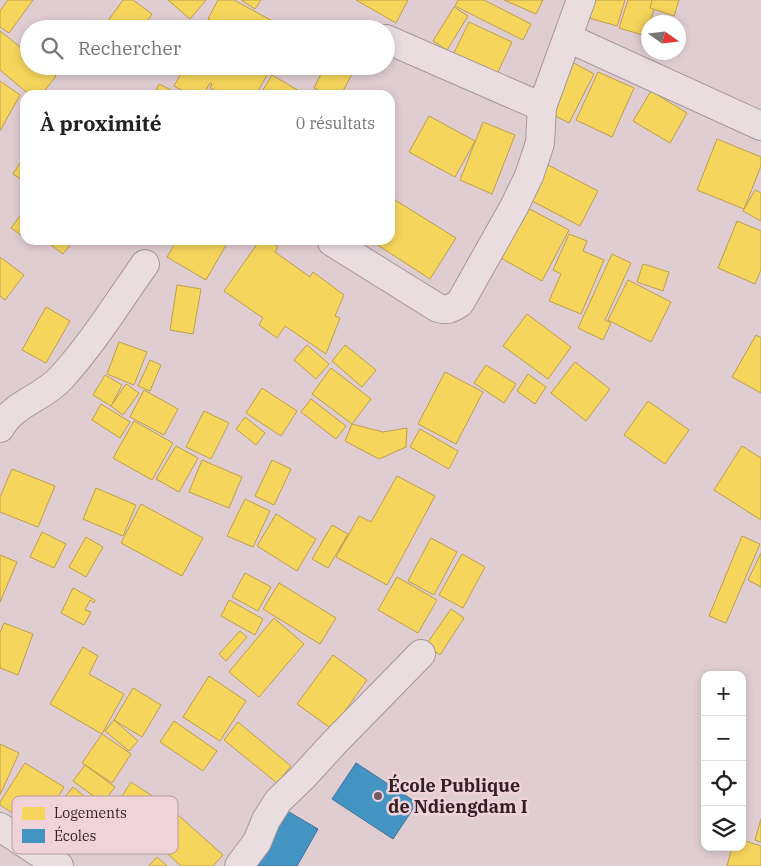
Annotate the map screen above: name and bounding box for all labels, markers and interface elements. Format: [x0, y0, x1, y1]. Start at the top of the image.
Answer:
north arrow [641, 15, 686, 60]
search box [20, 20, 395, 75]
icon: search [38, 34, 66, 62]
text: Rechercher [78, 36, 181, 60]
text: À proximité [40, 109, 162, 137]
text: 0 résultats [296, 113, 375, 133]
map controls [701, 671, 746, 851]
button: + [701, 671, 746, 716]
button: − [701, 716, 746, 761]
button: locate [701, 761, 746, 806]
place label: École Publique de Ndiengdam I [388, 773, 528, 818]
marker: École Publique de Ndiengdam I [372, 790, 384, 802]
legend [12, 796, 178, 854]
text: Logements [54, 804, 127, 822]
button: layers [701, 806, 746, 851]
text: Écoles [54, 826, 97, 845]

